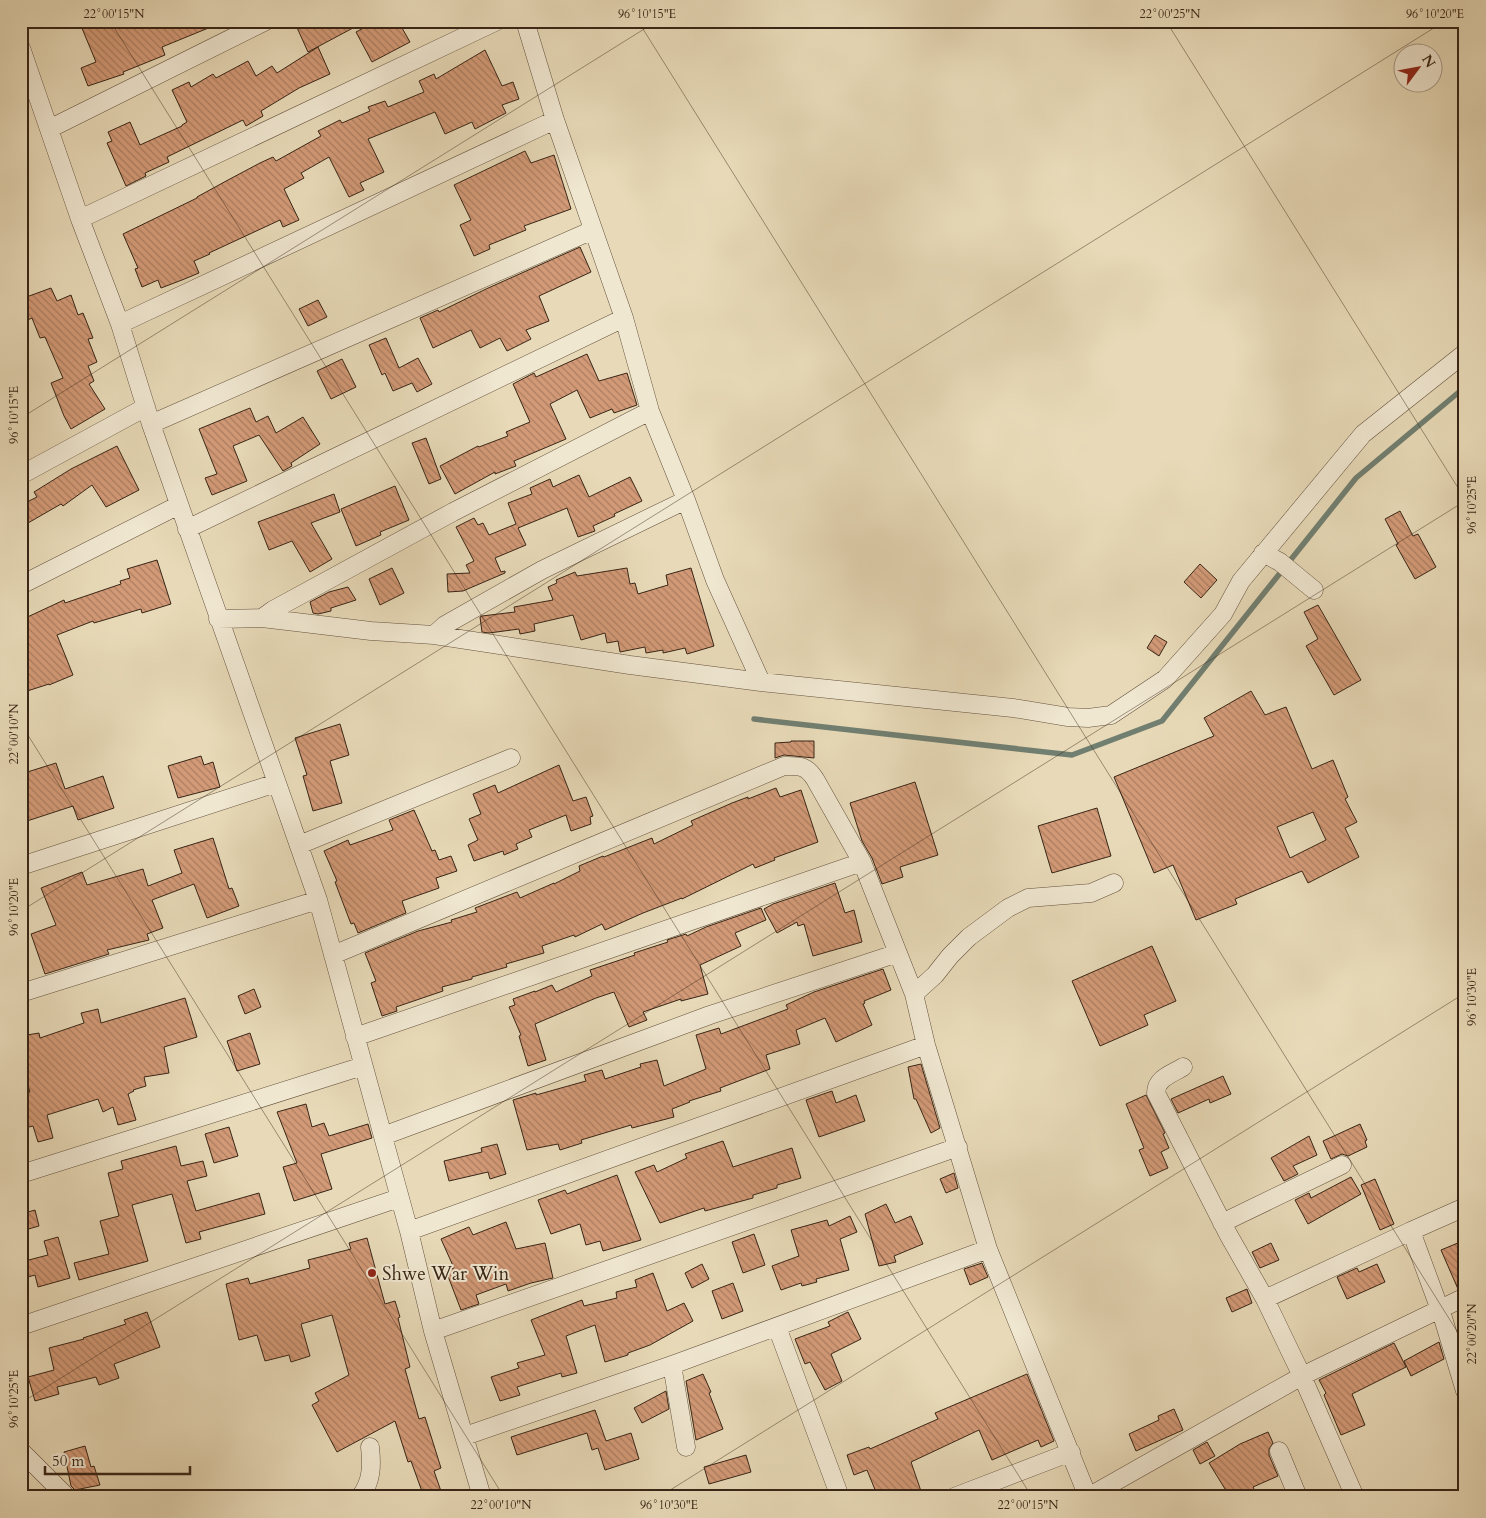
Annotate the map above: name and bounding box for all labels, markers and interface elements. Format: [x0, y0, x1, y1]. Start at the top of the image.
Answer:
text: 22°00'15"N [84, 6, 145, 22]
text: 96°10'15"E [618, 6, 676, 22]
text: 22°00'25"N [1140, 6, 1201, 22]
text: 96°10'20"E [1406, 6, 1464, 22]
north arrow [1394, 42, 1444, 92]
text: N [1417, 51, 1440, 72]
text: 96°10'15"E [6, 386, 22, 444]
text: 96°10'25"E [1464, 476, 1480, 534]
text: 22°00'10"N [6, 703, 22, 764]
text: 96°10'20"E [6, 878, 22, 936]
text: 96°10'30"E [1464, 968, 1480, 1026]
place label: Shwe War Win [382, 1261, 509, 1287]
marker: Shwe War Win [366, 1267, 378, 1279]
text: 22°00'20"N [1464, 1303, 1480, 1364]
text: 96°10'25"E [6, 1370, 22, 1428]
scale bar [45, 1443, 190, 1475]
text: 50 m [52, 1451, 84, 1471]
text: 22°00'10"N [471, 1497, 532, 1513]
text: 96°10'30"E [640, 1497, 698, 1513]
text: 22°00'15"N [998, 1497, 1059, 1513]

